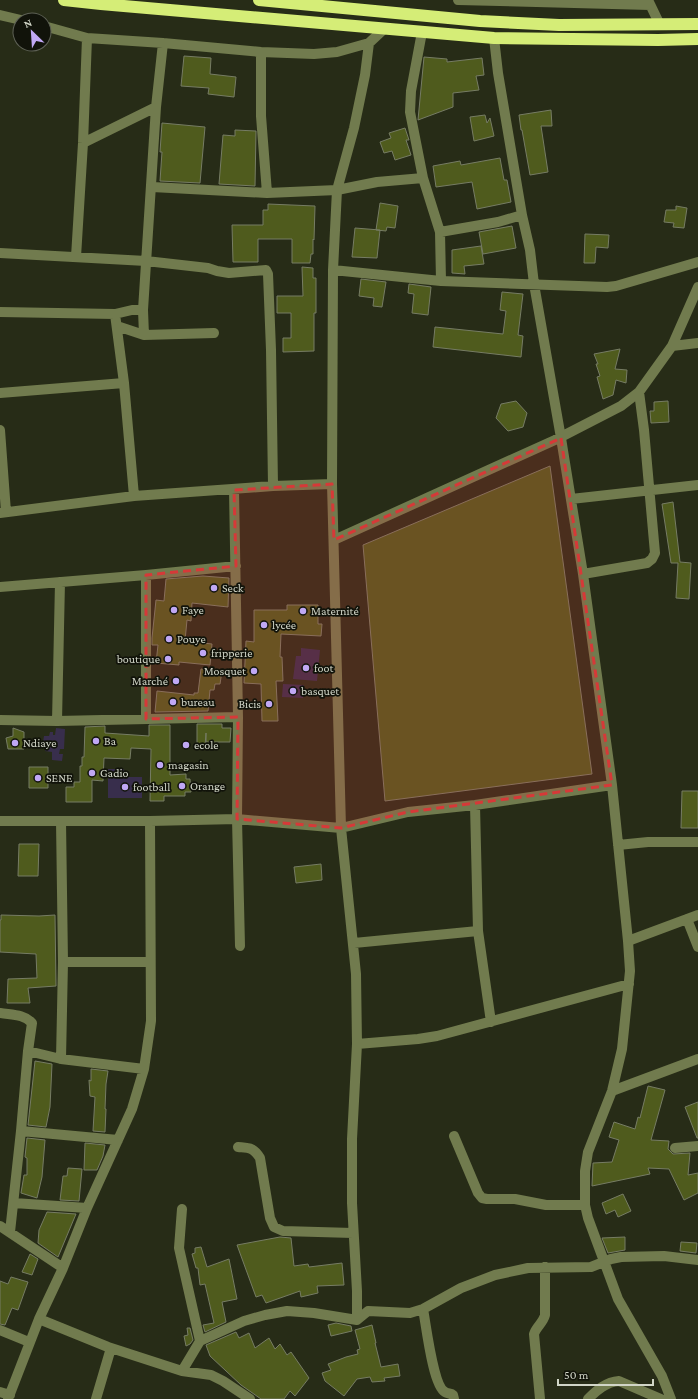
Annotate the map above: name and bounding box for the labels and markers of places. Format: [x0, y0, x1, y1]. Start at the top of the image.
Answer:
place label: Seck [222, 581, 244, 595]
marker: Seck [209, 583, 219, 593]
place label: Faye [182, 603, 204, 617]
place label: Maternité [311, 604, 359, 618]
marker: Faye [169, 605, 179, 615]
marker: Maternité [298, 606, 308, 616]
place label: lycée [272, 618, 296, 632]
marker: lycée [259, 620, 269, 630]
place label: Pouye [177, 632, 206, 646]
marker: Pouye [164, 634, 174, 644]
place label: fripperie [211, 646, 253, 660]
marker: fripperie [198, 648, 208, 658]
place label: boutique [117, 652, 160, 666]
marker: boutique [163, 654, 173, 664]
place label: foot [314, 661, 334, 675]
marker: foot [301, 663, 311, 673]
place label: Mosquet [204, 664, 247, 678]
marker: Mosquet [249, 666, 259, 676]
place label: Marché [132, 674, 168, 688]
marker: Marché [171, 676, 181, 686]
place label: basquet [301, 684, 340, 698]
marker: basquet [288, 686, 298, 696]
place label: bureau [181, 695, 215, 709]
marker: bureau [168, 697, 178, 707]
place label: Bicis [238, 697, 261, 711]
marker: Bicis [264, 699, 274, 709]
place label: Ba [104, 734, 117, 748]
place label: Ndiaye [23, 736, 56, 750]
marker: Ba [91, 736, 101, 746]
marker: Ndiaye [10, 738, 20, 748]
place label: ecole [194, 738, 219, 752]
marker: ecole [181, 740, 191, 750]
place label: magasin [168, 758, 209, 772]
marker: magasin [155, 760, 165, 770]
place label: Gadio [100, 766, 129, 780]
marker: Gadio [87, 768, 97, 778]
place label: SENE [46, 771, 73, 785]
marker: SENE [33, 773, 43, 783]
place label: Orange [190, 779, 225, 793]
place label: football [133, 780, 170, 794]
marker: Orange [177, 781, 187, 791]
marker: football [120, 782, 130, 792]

